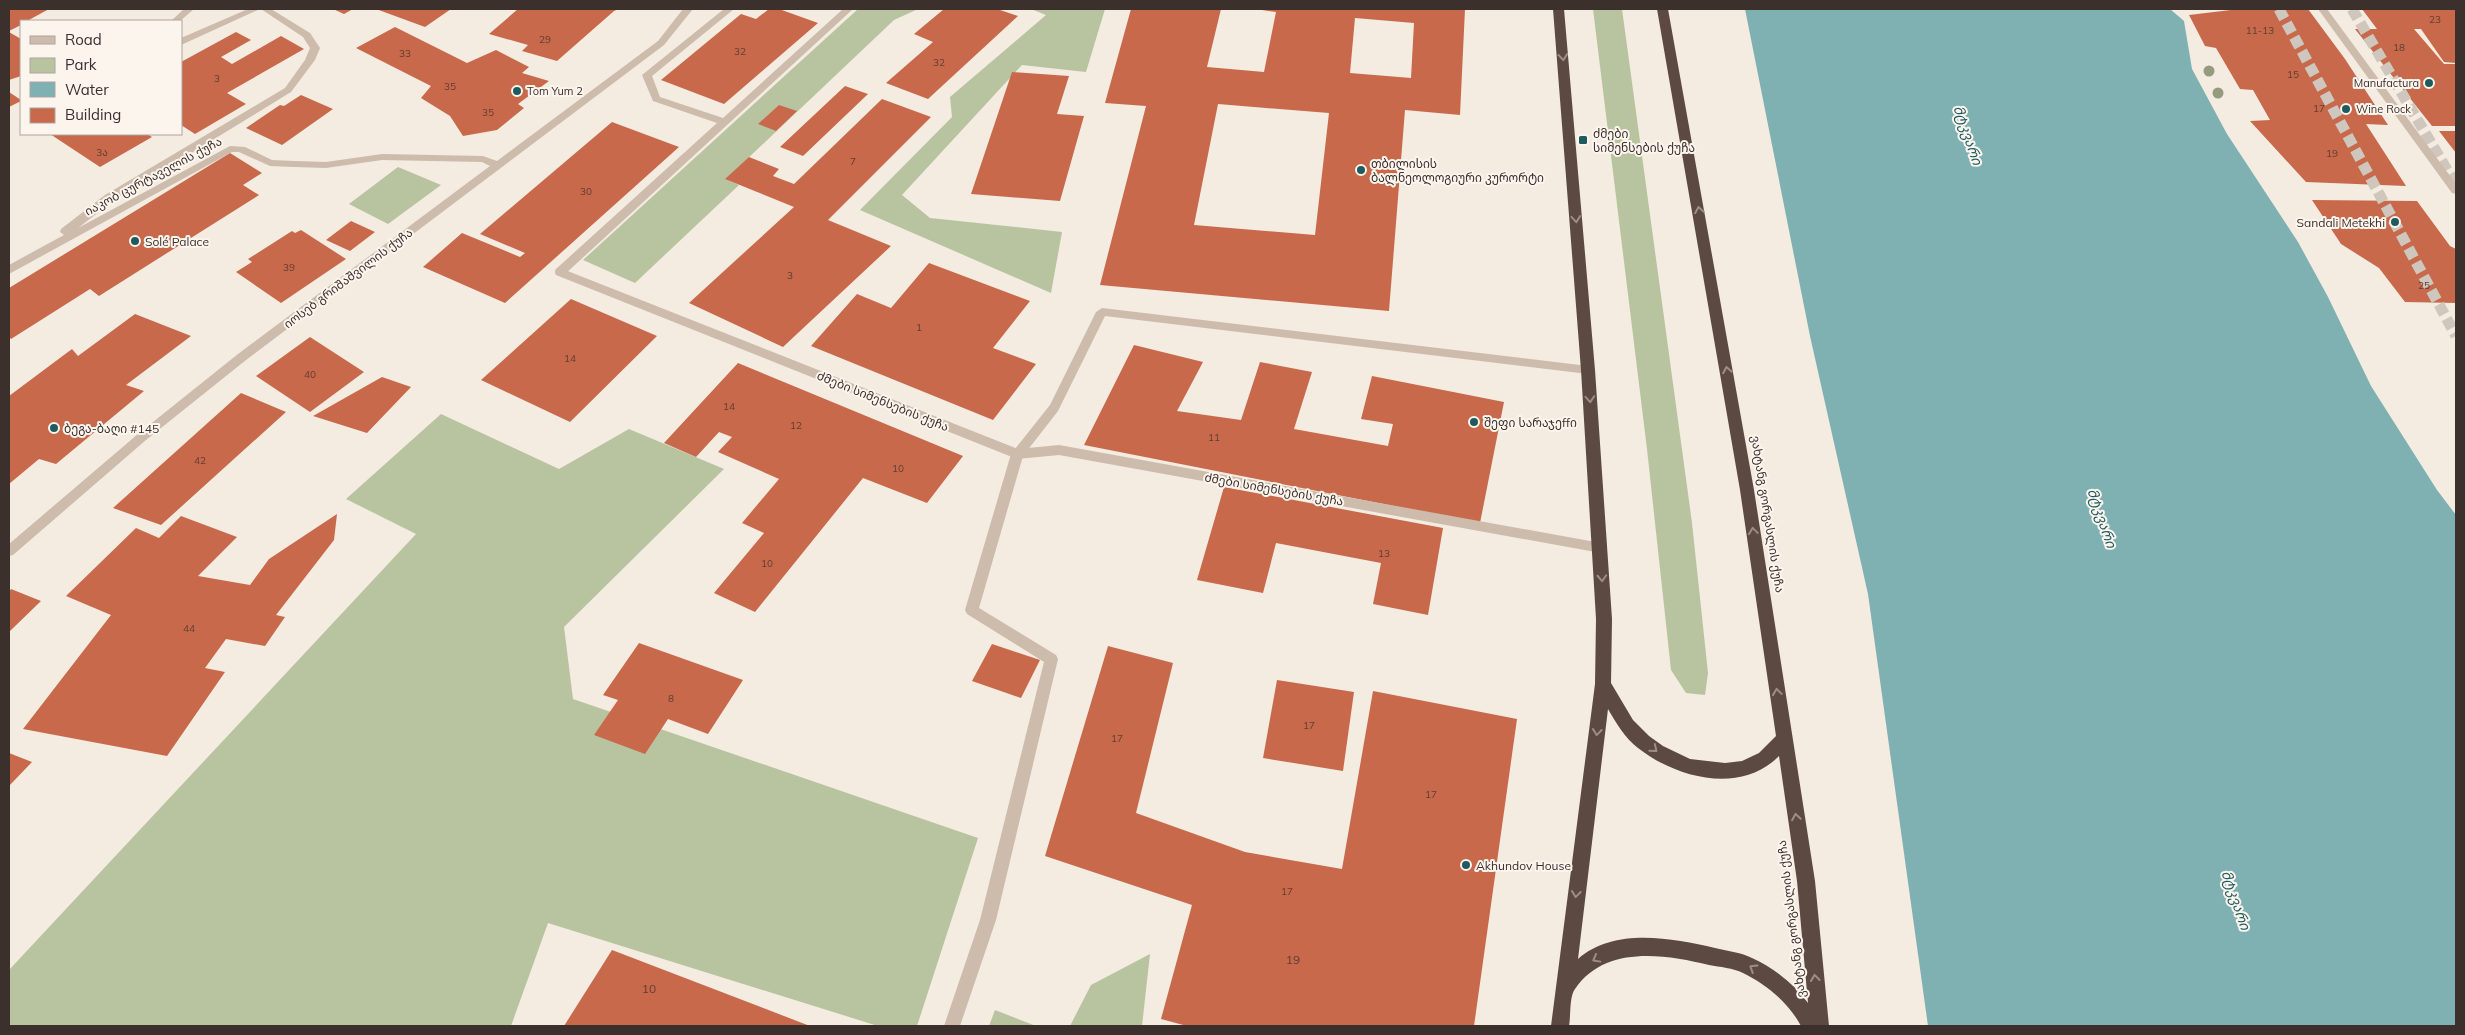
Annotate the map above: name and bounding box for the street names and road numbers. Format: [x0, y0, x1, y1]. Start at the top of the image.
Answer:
street label: იაკობ ცურტაველის ქუჩა [82, 133, 225, 219]
street label: იოსებ გრიშაშვილის ქუჩა [281, 225, 416, 332]
street label: ძმები სიმენსების ქუჩა [815, 368, 951, 434]
street label: ვახტანგ გორგასლის ქუჩა [1747, 434, 1788, 594]
street label: ძმები სიმენსების ქუჩა [1203, 469, 1345, 509]
street label: ვახტანგ გორგასლის ქუჩა [1774, 839, 1809, 999]

